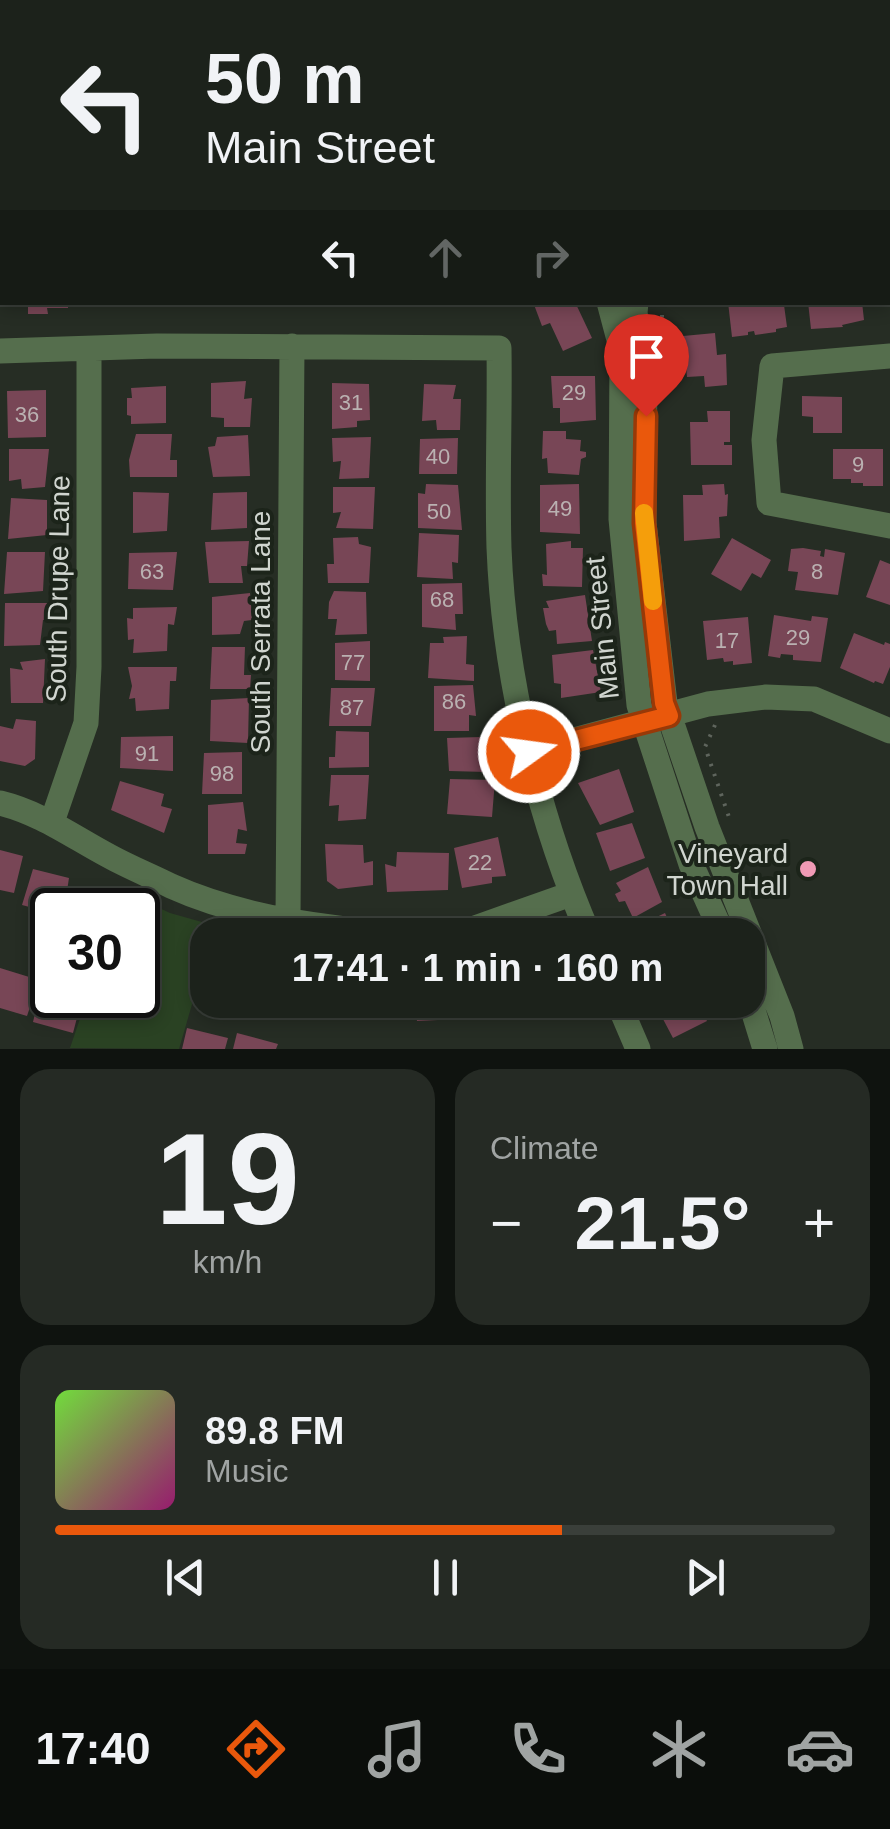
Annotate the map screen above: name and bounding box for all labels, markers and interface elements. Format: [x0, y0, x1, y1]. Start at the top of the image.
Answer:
icon: left [40, 40, 170, 170]
text: 50 m [205, 40, 365, 118]
text: Main Street [205, 122, 435, 173]
icon: left [313, 230, 368, 285]
icon: ahead [418, 230, 473, 285]
icon: right [523, 230, 578, 285]
pin [604, 314, 689, 417]
icon: arrive [619, 329, 674, 384]
house number: 29 [562, 380, 586, 405]
house number: 31 [339, 390, 363, 415]
house number: 36 [15, 402, 39, 427]
house number: 40 [426, 444, 450, 469]
house number: 9 [852, 452, 864, 477]
street label: South Drupe Lane [41, 475, 75, 703]
house number: 49 [548, 496, 572, 521]
house number: 50 [427, 499, 451, 524]
street label: South Serrata Lane [245, 511, 276, 753]
street label: Main Street [579, 555, 625, 701]
house number: 63 [140, 559, 164, 584]
house number: 8 [811, 559, 823, 584]
house number: 68 [430, 587, 454, 612]
house number: 29 [786, 625, 810, 650]
house number: 17 [715, 628, 739, 653]
house number: 77 [341, 650, 365, 675]
house number: 86 [442, 689, 466, 714]
house number: 87 [340, 695, 364, 720]
position arrow [477, 700, 581, 804]
house number: 91 [135, 741, 159, 766]
house number: 98 [210, 761, 234, 786]
place label: Vineyard Town Hall [667, 838, 788, 901]
house number: 22 [468, 850, 492, 875]
marker: Vineyard Town Hall [797, 858, 819, 880]
speed limit sign: 30 [30, 888, 160, 1018]
text: 17:41 · 1 min · 160 m [292, 947, 663, 989]
text: 19 [155, 1106, 300, 1252]
text: Climate [490, 1130, 598, 1166]
text: 21.5° [575, 1181, 750, 1265]
text: − [490, 1192, 522, 1254]
text: + [803, 1192, 835, 1254]
text: km/h [193, 1244, 262, 1280]
text: 89.8 FM [205, 1410, 344, 1452]
text: Music [205, 1453, 289, 1489]
icon: previous [158, 1550, 213, 1605]
icon: pause [418, 1550, 473, 1605]
icon: next [678, 1550, 733, 1605]
icon: directions [221, 1714, 291, 1784]
icon: music [362, 1714, 432, 1784]
icon: phone [503, 1714, 573, 1784]
icon: climate [644, 1714, 714, 1784]
icon: car [785, 1714, 855, 1784]
text: 17:40 [35, 1723, 151, 1774]

